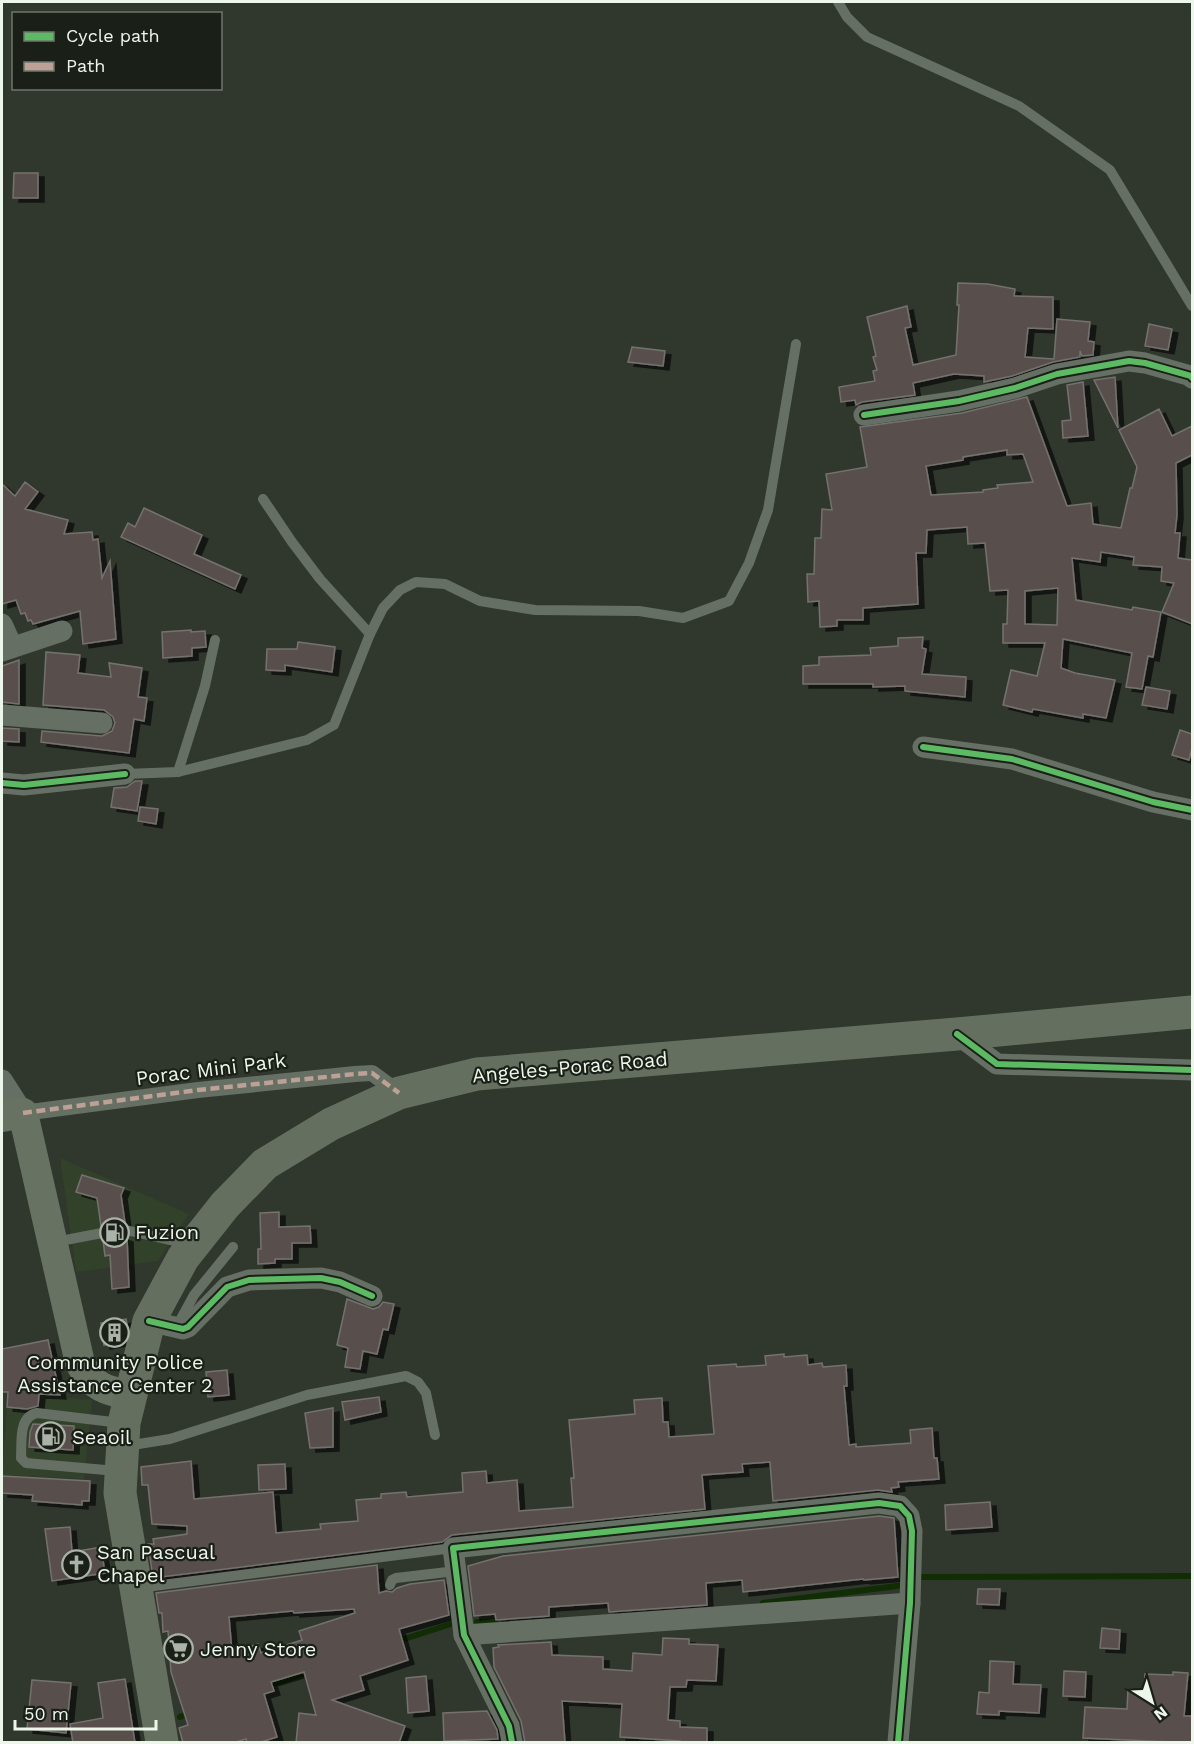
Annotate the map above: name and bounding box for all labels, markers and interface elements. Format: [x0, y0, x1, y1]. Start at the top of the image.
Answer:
legend [12, 12, 222, 90]
text: Cycle path [66, 25, 160, 46]
text: Path [66, 55, 106, 76]
street label: Angeles-Porac Road [471, 1046, 669, 1088]
street label: Porac Mini Park [135, 1048, 287, 1090]
fuel station icon: Fuzion [98, 1216, 130, 1248]
place label: Fuzion [135, 1220, 199, 1244]
building icon: Community Police Assistance Center 2 [99, 1316, 131, 1348]
place label: Community Police Assistance Center 2 [17, 1350, 213, 1397]
fuel station icon: Seaoil [35, 1421, 67, 1453]
place label: Seaoil [72, 1425, 131, 1449]
place label: San Pascual Chapel [97, 1540, 215, 1587]
church icon: San Pascual Chapel [60, 1548, 92, 1580]
supermarket icon: Jenny Store [163, 1633, 195, 1665]
place label: Jenny Store [200, 1637, 316, 1661]
north arrow [1122, 1672, 1182, 1732]
scale bar [15, 1693, 156, 1731]
text: N [1150, 1702, 1171, 1725]
text: 50 m [24, 1703, 69, 1724]

